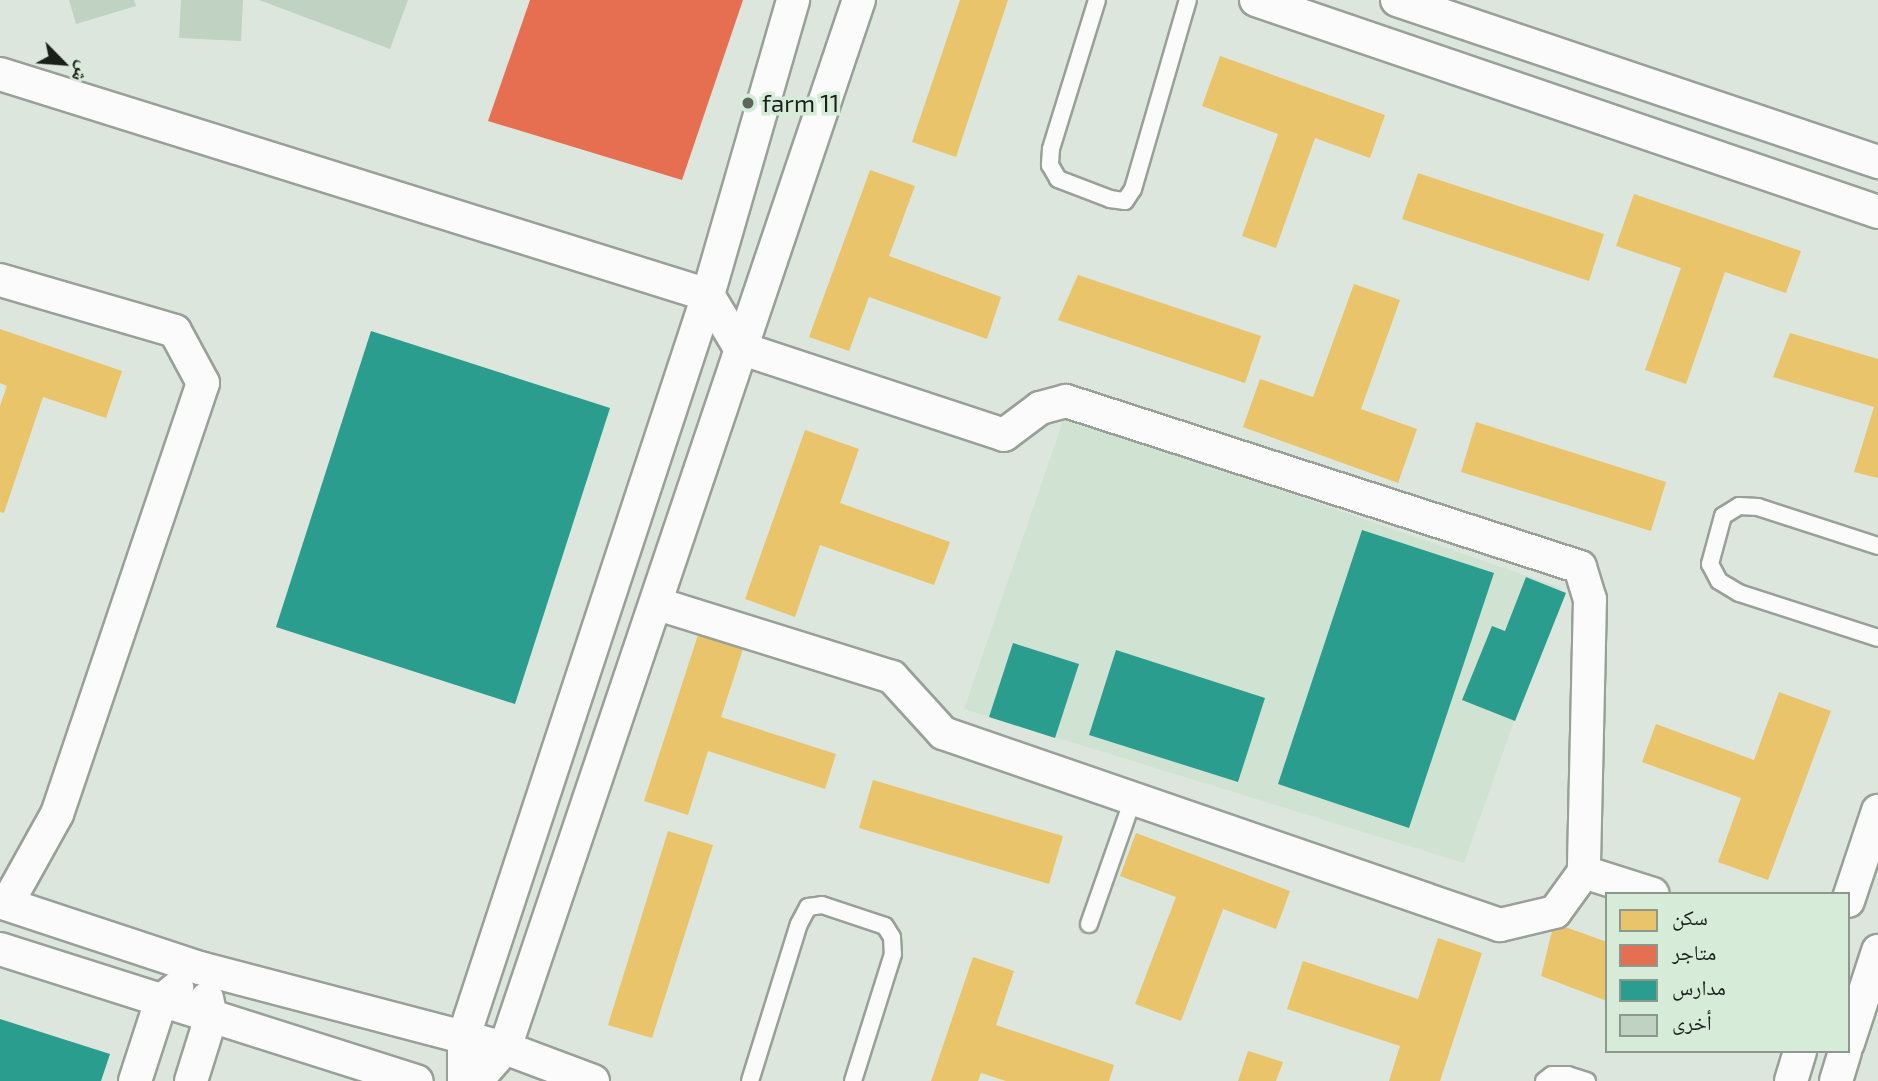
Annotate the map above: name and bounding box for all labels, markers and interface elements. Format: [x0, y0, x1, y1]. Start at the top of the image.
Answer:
north arrow [28, 28, 98, 98]
text: ش [68, 58, 97, 86]
place label: farm 11 [762, 89, 839, 117]
marker: farm 11 [740, 95, 756, 111]
legend [1605, 892, 1850, 1053]
text: سكن [1672, 904, 1708, 929]
text: متاجر [1672, 939, 1716, 964]
text: مدارس [1672, 974, 1726, 999]
text: أخرى [1672, 1009, 1712, 1034]

